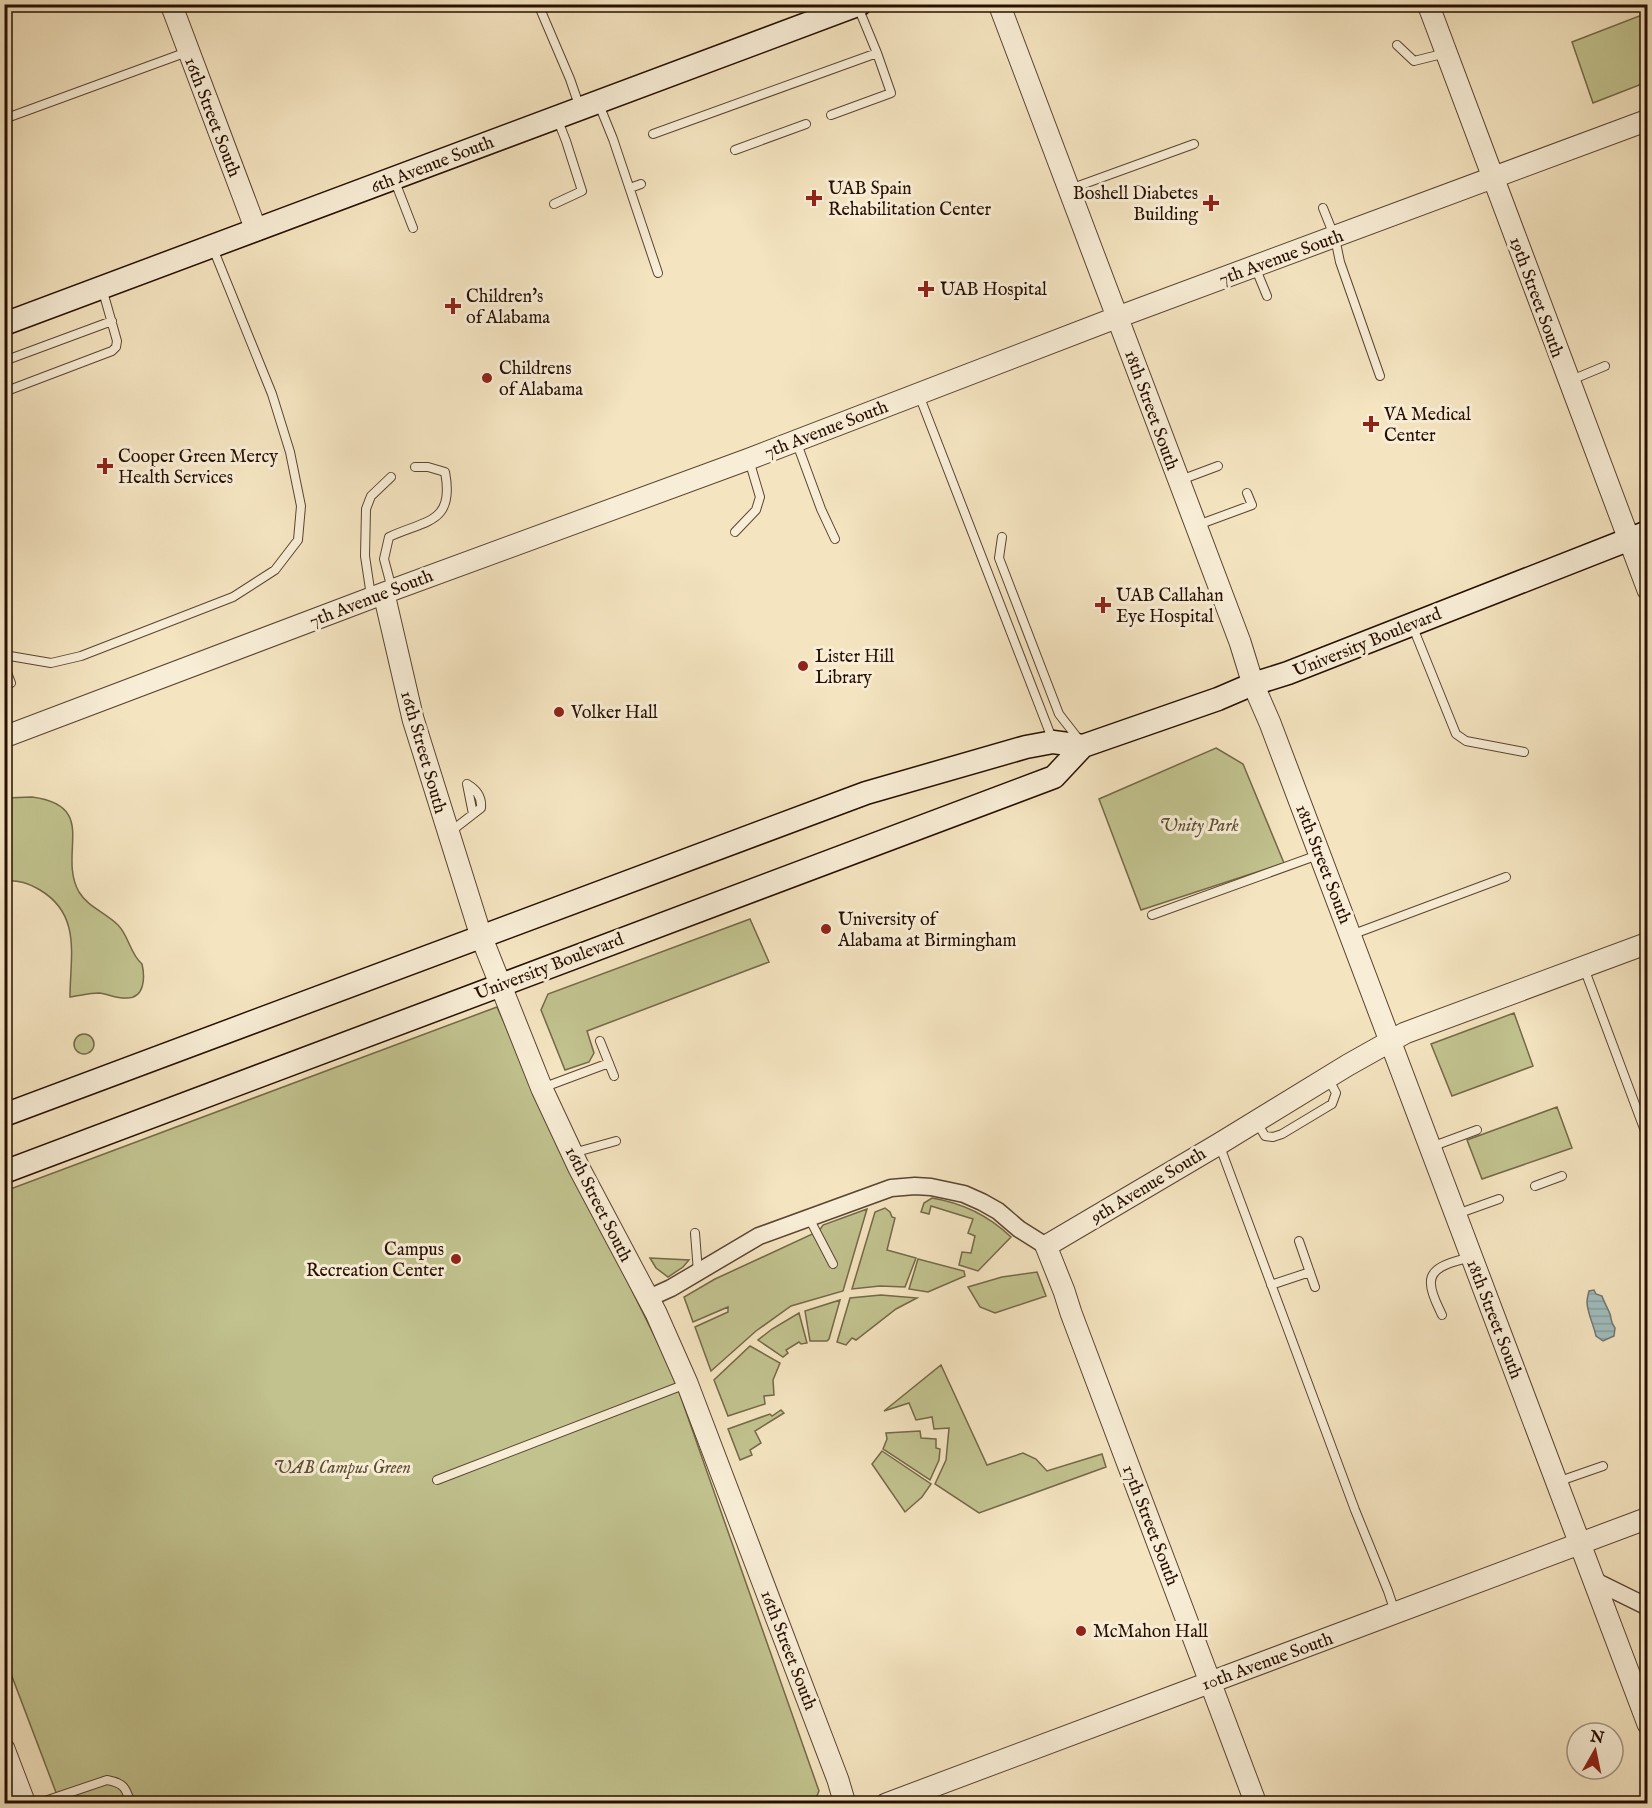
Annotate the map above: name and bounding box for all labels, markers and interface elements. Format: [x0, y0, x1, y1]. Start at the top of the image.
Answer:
street label: 16th Street South [178, 54, 245, 181]
street label: 6th Avenue South [368, 131, 498, 199]
place label: UAB Spain Rehabilitation Center [828, 178, 991, 222]
place label: Boshell Diabetes Building [1073, 183, 1198, 227]
marker: UAB Spain Rehabilitation Center [805, 189, 823, 207]
marker: Boshell Diabetes Building [1202, 194, 1220, 212]
street label: 7th Avenue South [1216, 225, 1347, 292]
street label: 19th Street South [1503, 234, 1568, 361]
place label: UAB Hospital [940, 279, 1047, 302]
marker: UAB Hospital [917, 280, 935, 298]
place label: Children's of Alabama [466, 286, 550, 330]
marker: Children's of Alabama [444, 297, 462, 315]
street label: 18th Street South [1118, 347, 1183, 474]
place label: Childrens of Alabama [499, 358, 583, 402]
marker: Childrens of Alabama [480, 371, 494, 385]
street label: 7th Avenue South [761, 396, 892, 465]
place label: VA Medical Center [1383, 404, 1471, 448]
marker: VA Medical Center [1362, 415, 1380, 433]
place label: Cooper Green Mercy Health Services [118, 446, 278, 490]
marker: Cooper Green Mercy Health Services [96, 457, 114, 475]
street label: 7th Avenue South [306, 565, 437, 634]
place label: UAB Callahan Eye Hospital [1116, 585, 1224, 629]
marker: UAB Callahan Eye Hospital [1094, 596, 1112, 614]
street label: University Boulevard [1290, 603, 1445, 684]
place label: Lister Hill Library [815, 646, 894, 690]
marker: Lister Hill Library [796, 659, 810, 673]
street label: 16th Street South [394, 688, 451, 817]
place label: Volker Hall [570, 702, 658, 725]
marker: Volker Hall [552, 705, 566, 719]
street label: 18th Street South [1289, 802, 1356, 928]
park label: Unity Park [1159, 815, 1239, 838]
place label: University of Alabama at Birmingham [837, 909, 1017, 953]
marker: University of Alabama at Birmingham [819, 922, 833, 936]
street label: University Boulevard [472, 928, 628, 1006]
street label: 16th Street South [559, 1143, 637, 1267]
street label: 9th Avenue South [1086, 1143, 1211, 1230]
place label: Campus Recreation Center [306, 1239, 444, 1283]
marker: Campus Recreation Center [449, 1252, 463, 1266]
street label: 18th Street South [1460, 1257, 1527, 1383]
park label: UAB Campus Green [273, 1457, 411, 1480]
street label: 17th Street South [1116, 1462, 1183, 1590]
street label: 16th Street South [754, 1587, 821, 1714]
place label: McMahon Hall [1093, 1621, 1208, 1644]
marker: McMahon Hall [1074, 1624, 1088, 1638]
street label: 10th Avenue South [1199, 1628, 1337, 1697]
north arrow [1565, 1721, 1625, 1781]
text: N [1588, 1727, 1606, 1749]

